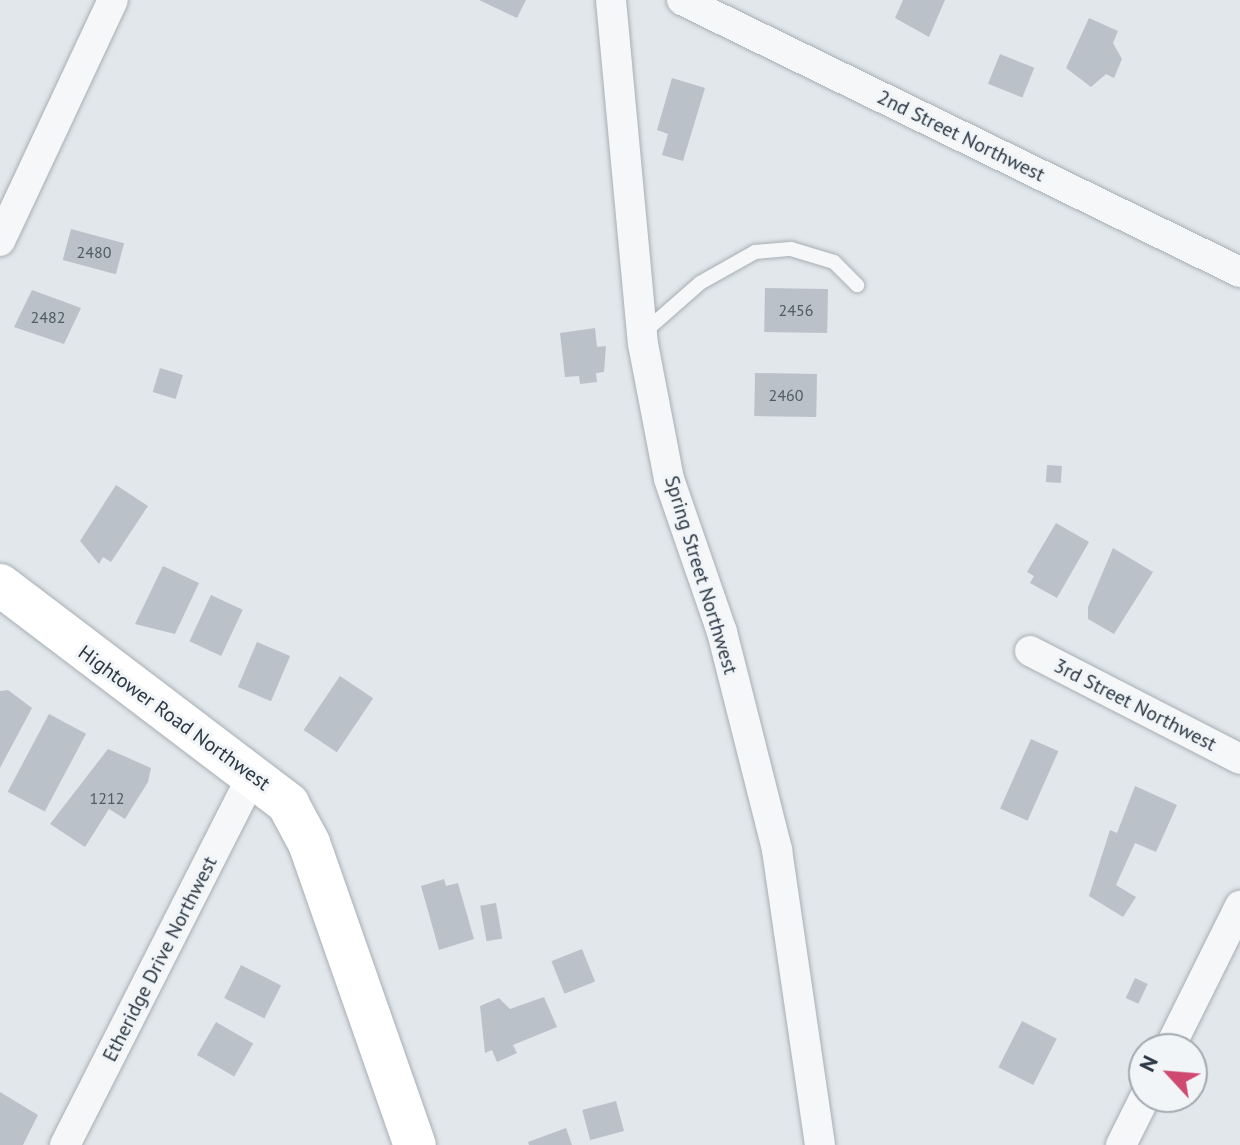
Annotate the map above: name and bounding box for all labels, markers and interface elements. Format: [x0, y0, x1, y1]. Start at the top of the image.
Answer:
street label: 2nd Street Northwest [873, 85, 1049, 187]
house number: 2480 [77, 242, 111, 262]
house number: 2456 [779, 300, 813, 320]
house number: 2482 [31, 307, 65, 327]
house number: 2460 [769, 385, 803, 405]
street label: Spring Street Northwest [659, 473, 743, 677]
street label: Hightower Road Northwest [73, 640, 275, 796]
street label: 3rd Street Northwest [1050, 654, 1220, 756]
house number: 1212 [90, 788, 124, 808]
street label: Etheridge Drive Northwest [98, 852, 222, 1066]
north arrow [1128, 1033, 1208, 1113]
text: N [1132, 1051, 1164, 1076]

